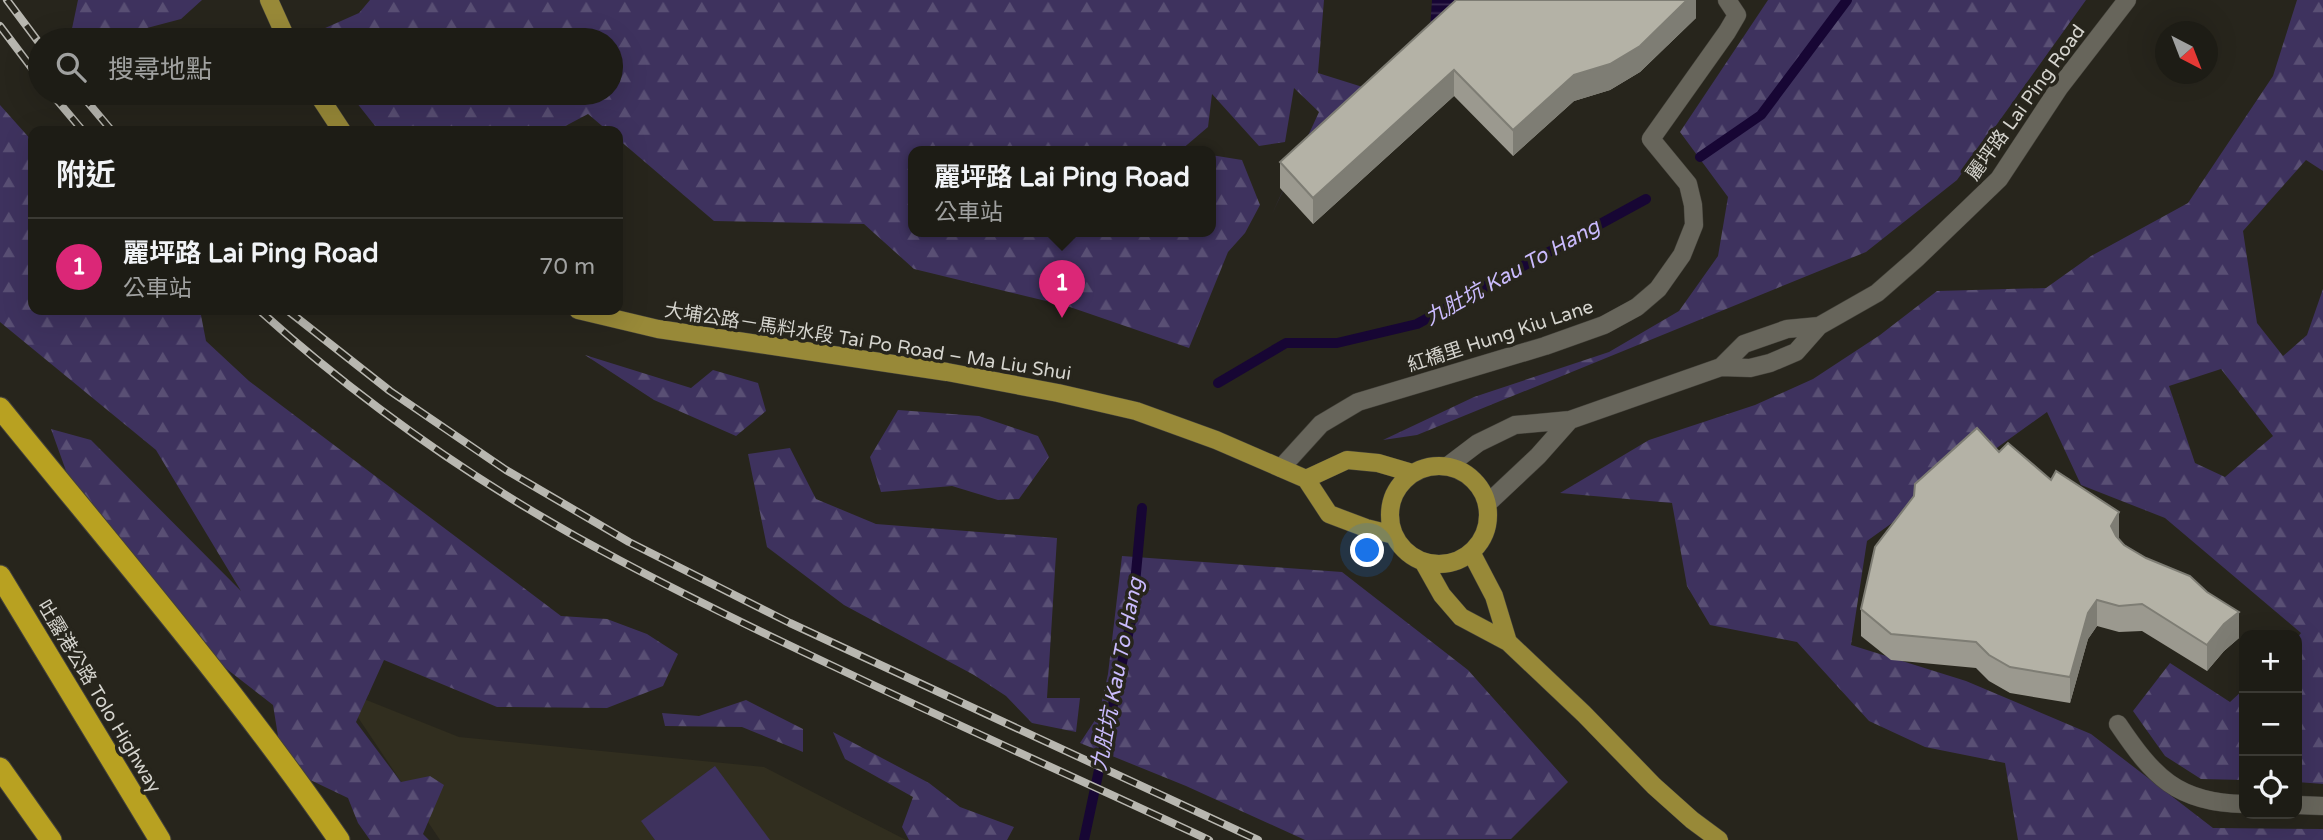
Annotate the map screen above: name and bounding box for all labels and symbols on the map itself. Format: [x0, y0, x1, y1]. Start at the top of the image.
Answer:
street label: 麗坪路 Lai Ping Road [1962, 21, 2090, 185]
north arrow [2155, 21, 2218, 84]
water label: 九肚坑 Kau To Hang [1421, 213, 1605, 331]
pin: 1 [1039, 260, 1085, 318]
street label: 紅橋里 Hung Kiu Lane [1405, 296, 1596, 376]
street label: 大埔公路－馬料水段 Tai Po Road – Ma Liu Shui [663, 299, 1073, 385]
your location [1350, 533, 1384, 567]
water label: 九肚坑 Kau To Hang [1087, 574, 1149, 773]
street label: 吐露港公路 Tolo Highway [33, 596, 165, 797]

